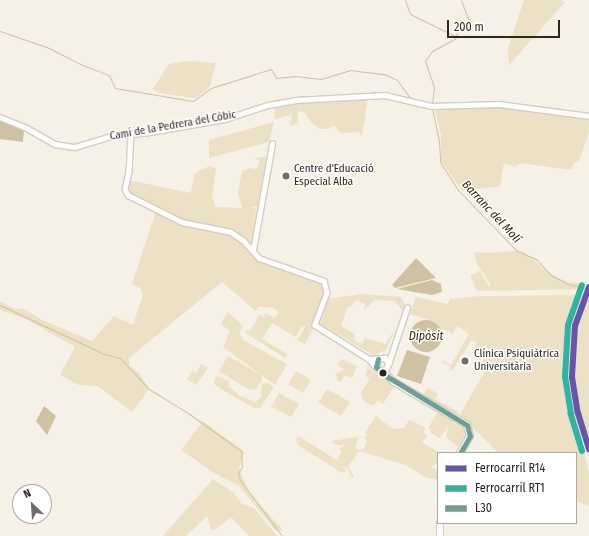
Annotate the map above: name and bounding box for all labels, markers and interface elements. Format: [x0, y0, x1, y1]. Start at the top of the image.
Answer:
scale bar [449, 12, 562, 38]
text: 200 m [454, 20, 484, 34]
street label: Camí de la Pedrera del Còbic [109, 108, 237, 144]
place label: Centre d'Educació Especial Alba [294, 163, 374, 189]
marker: Centre d'Educació Especial Alba [281, 171, 291, 181]
water label: Barranc del Molí [458, 178, 524, 246]
water label: Dipòsit [409, 330, 443, 344]
place label: Clínica Psiquiàtrica Universitària [474, 348, 559, 374]
marker: Clínica Psiquiàtrica Universitària [459, 355, 471, 367]
unlabelled marker [378, 368, 388, 378]
legend [437, 452, 577, 524]
text: Ferrocarril R14 [475, 461, 545, 475]
text: Ferrocarril RT1 [475, 481, 545, 495]
north arrow [12, 484, 52, 524]
text: N [21, 486, 33, 501]
text: L30 [475, 501, 492, 515]

